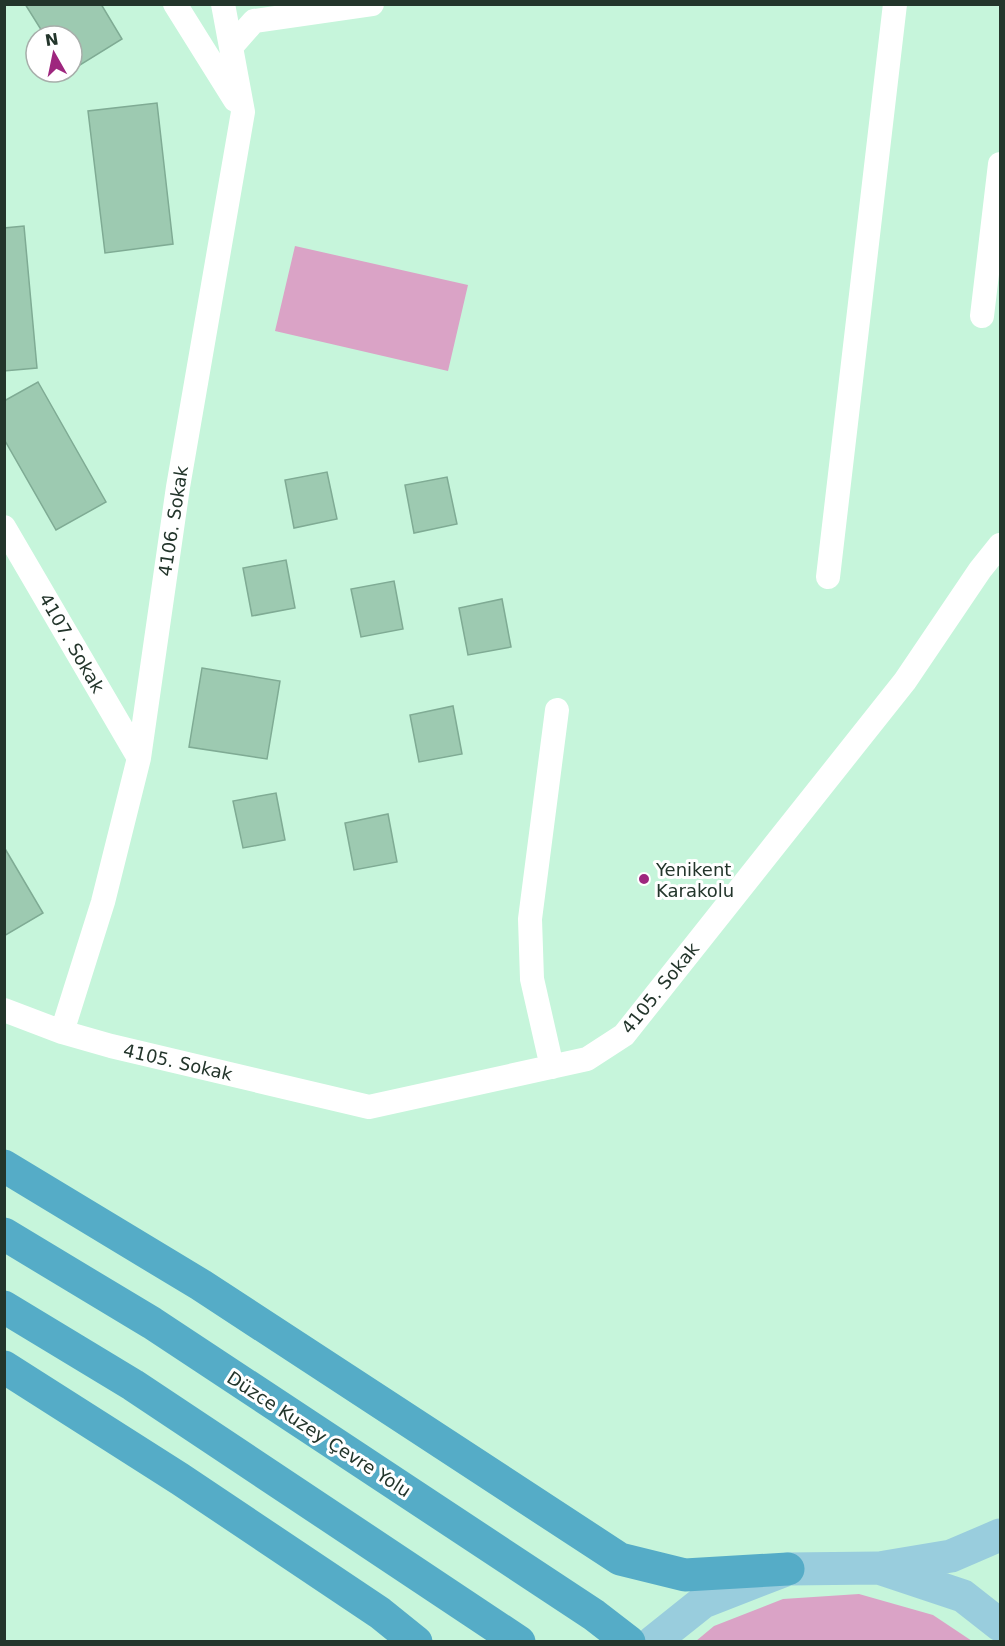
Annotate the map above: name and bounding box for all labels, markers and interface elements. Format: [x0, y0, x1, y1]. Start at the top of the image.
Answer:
north arrow [24, 24, 84, 84]
text: N [44, 29, 60, 50]
street label: 4106. Sokak [154, 464, 192, 578]
street label: 4107. Sokak [35, 590, 109, 697]
place label: Yenikent Karakolu [655, 859, 734, 901]
marker: Yenikent Karakolu [637, 872, 651, 886]
street label: 4105. Sokak [617, 938, 704, 1038]
street label: 4105. Sokak [121, 1039, 235, 1085]
street label: Düzce Kuzey Çevre Yolu [223, 1367, 415, 1501]

